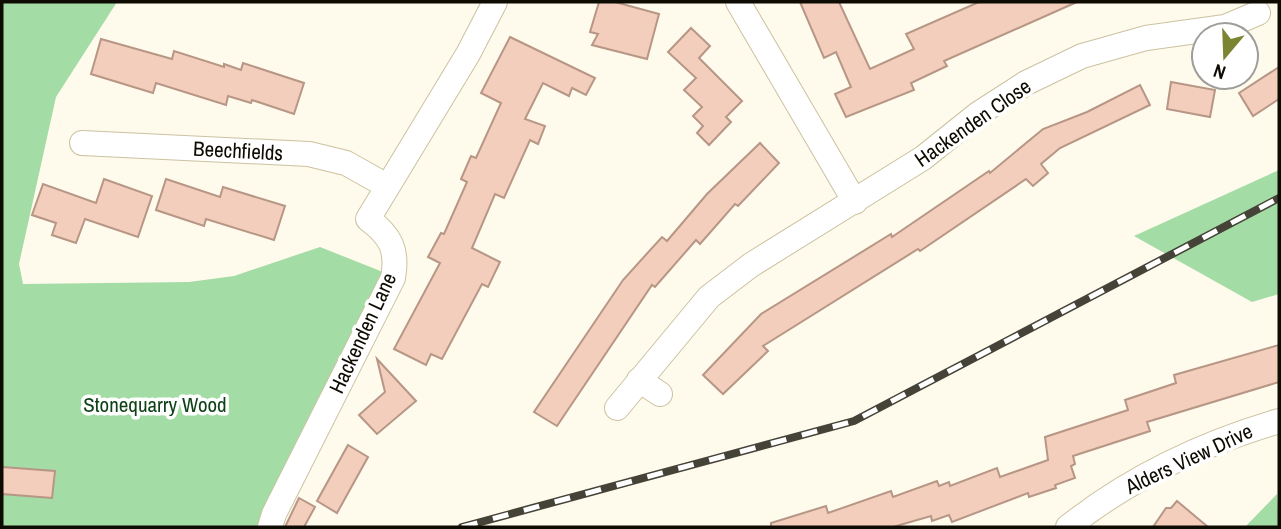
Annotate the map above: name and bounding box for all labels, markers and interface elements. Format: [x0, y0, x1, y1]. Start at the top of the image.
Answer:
north arrow [1190, 21, 1260, 91]
text: N [1210, 58, 1229, 86]
street label: Hackenden Close [909, 72, 1037, 173]
street label: Beechfields [192, 134, 284, 167]
street label: Hackenden Lane [322, 268, 403, 398]
park label: Stonequarry Wood [83, 390, 227, 419]
street label: Alders View Drive [1119, 416, 1257, 501]

